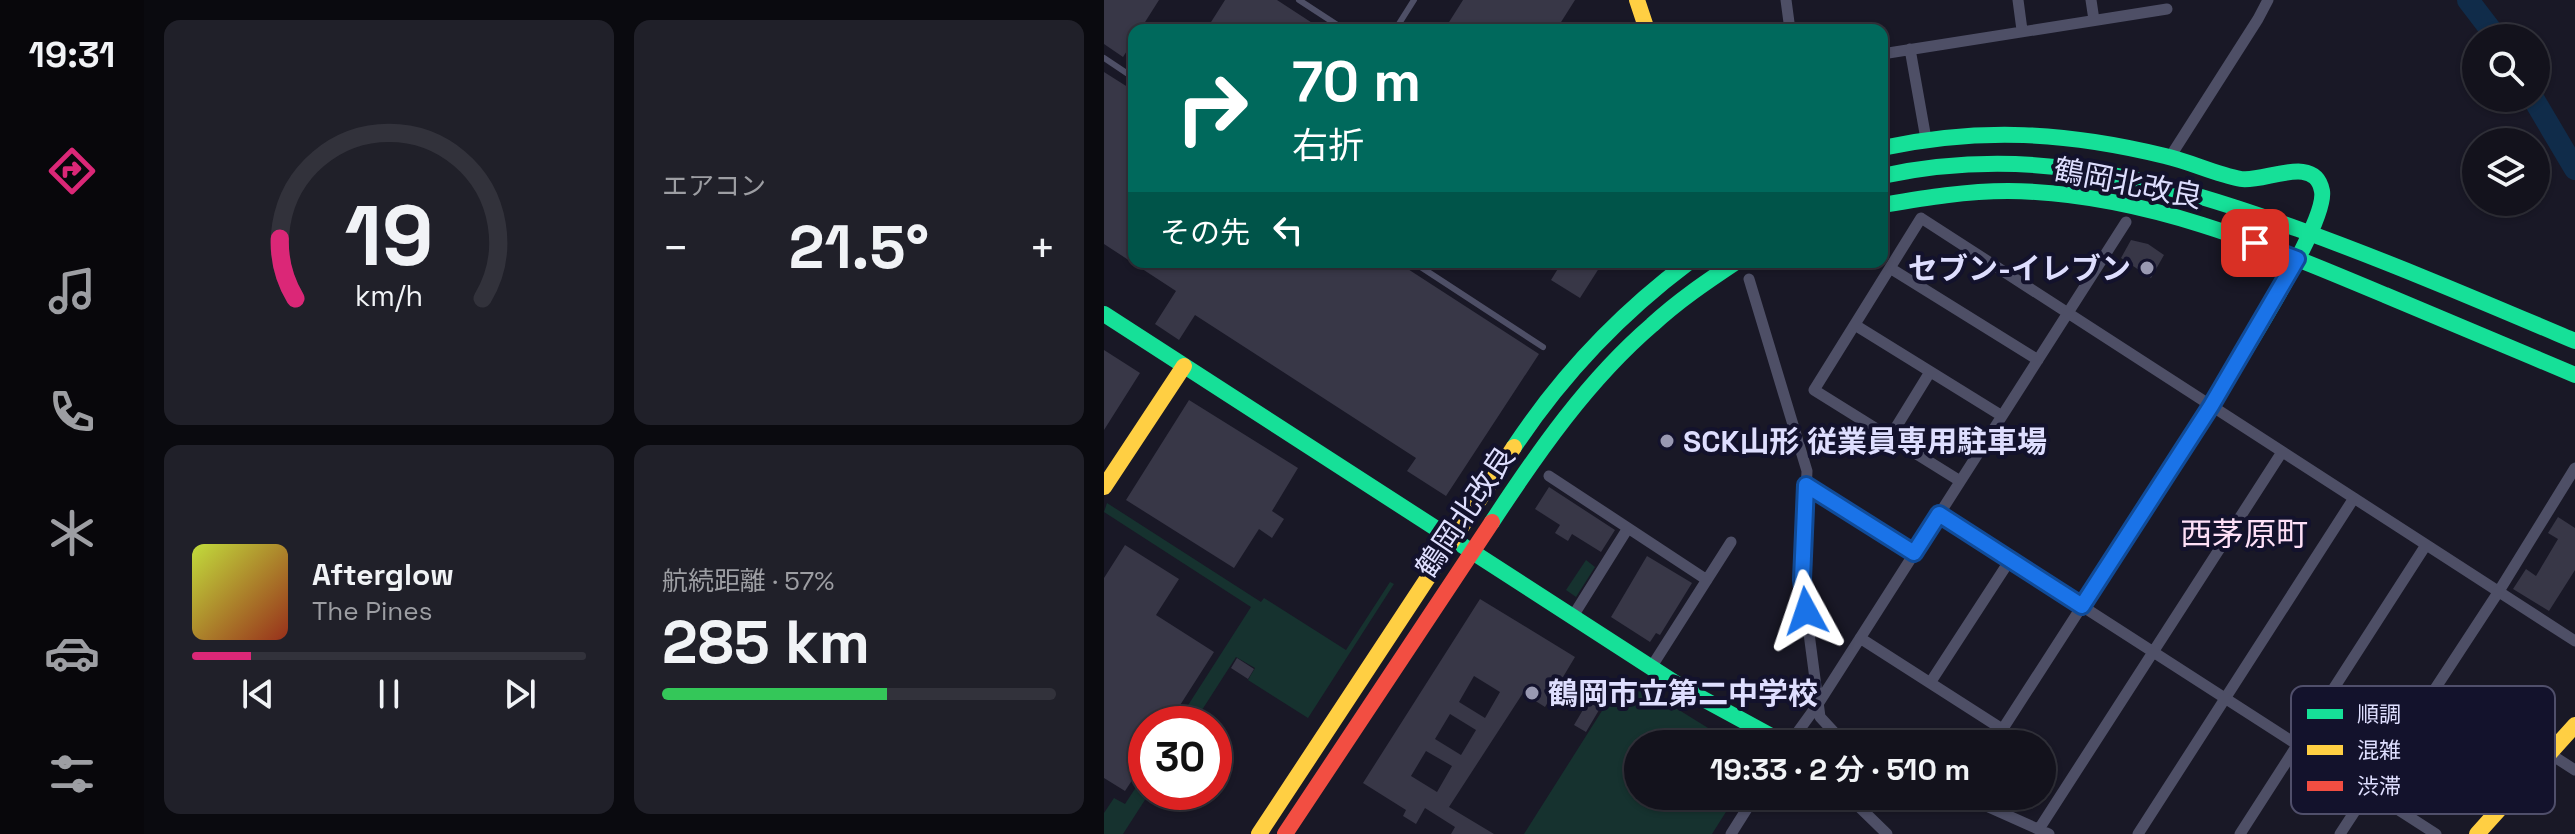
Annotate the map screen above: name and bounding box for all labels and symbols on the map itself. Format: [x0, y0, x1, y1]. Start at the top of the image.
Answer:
street label: 鶴岡北改良 [2051, 150, 2205, 216]
pin [2221, 209, 2289, 277]
place label: セブン-イレブン [1908, 249, 2131, 288]
marker: セブン-イレブン [2138, 259, 2156, 277]
place label: SCK山形 従業員専用駐車場 [1683, 422, 2047, 461]
marker: SCK山形 従業員専用駐車場 [1658, 432, 1676, 450]
street label: 鶴岡北改良 [1407, 439, 1523, 585]
district label: 西茅原町 [2180, 514, 2308, 554]
position arrow [1764, 569, 1848, 653]
place label: 鶴岡市立第二中学校 [1548, 674, 1818, 713]
marker: 鶴岡市立第二中学校 [1523, 684, 1541, 702]
legend [2291, 686, 2555, 814]
text: 順調 [2357, 700, 2401, 728]
speed limit sign: 30 [1128, 706, 1232, 810]
text: 混雑 [2357, 736, 2401, 764]
text: 渋滞 [2357, 772, 2401, 800]

